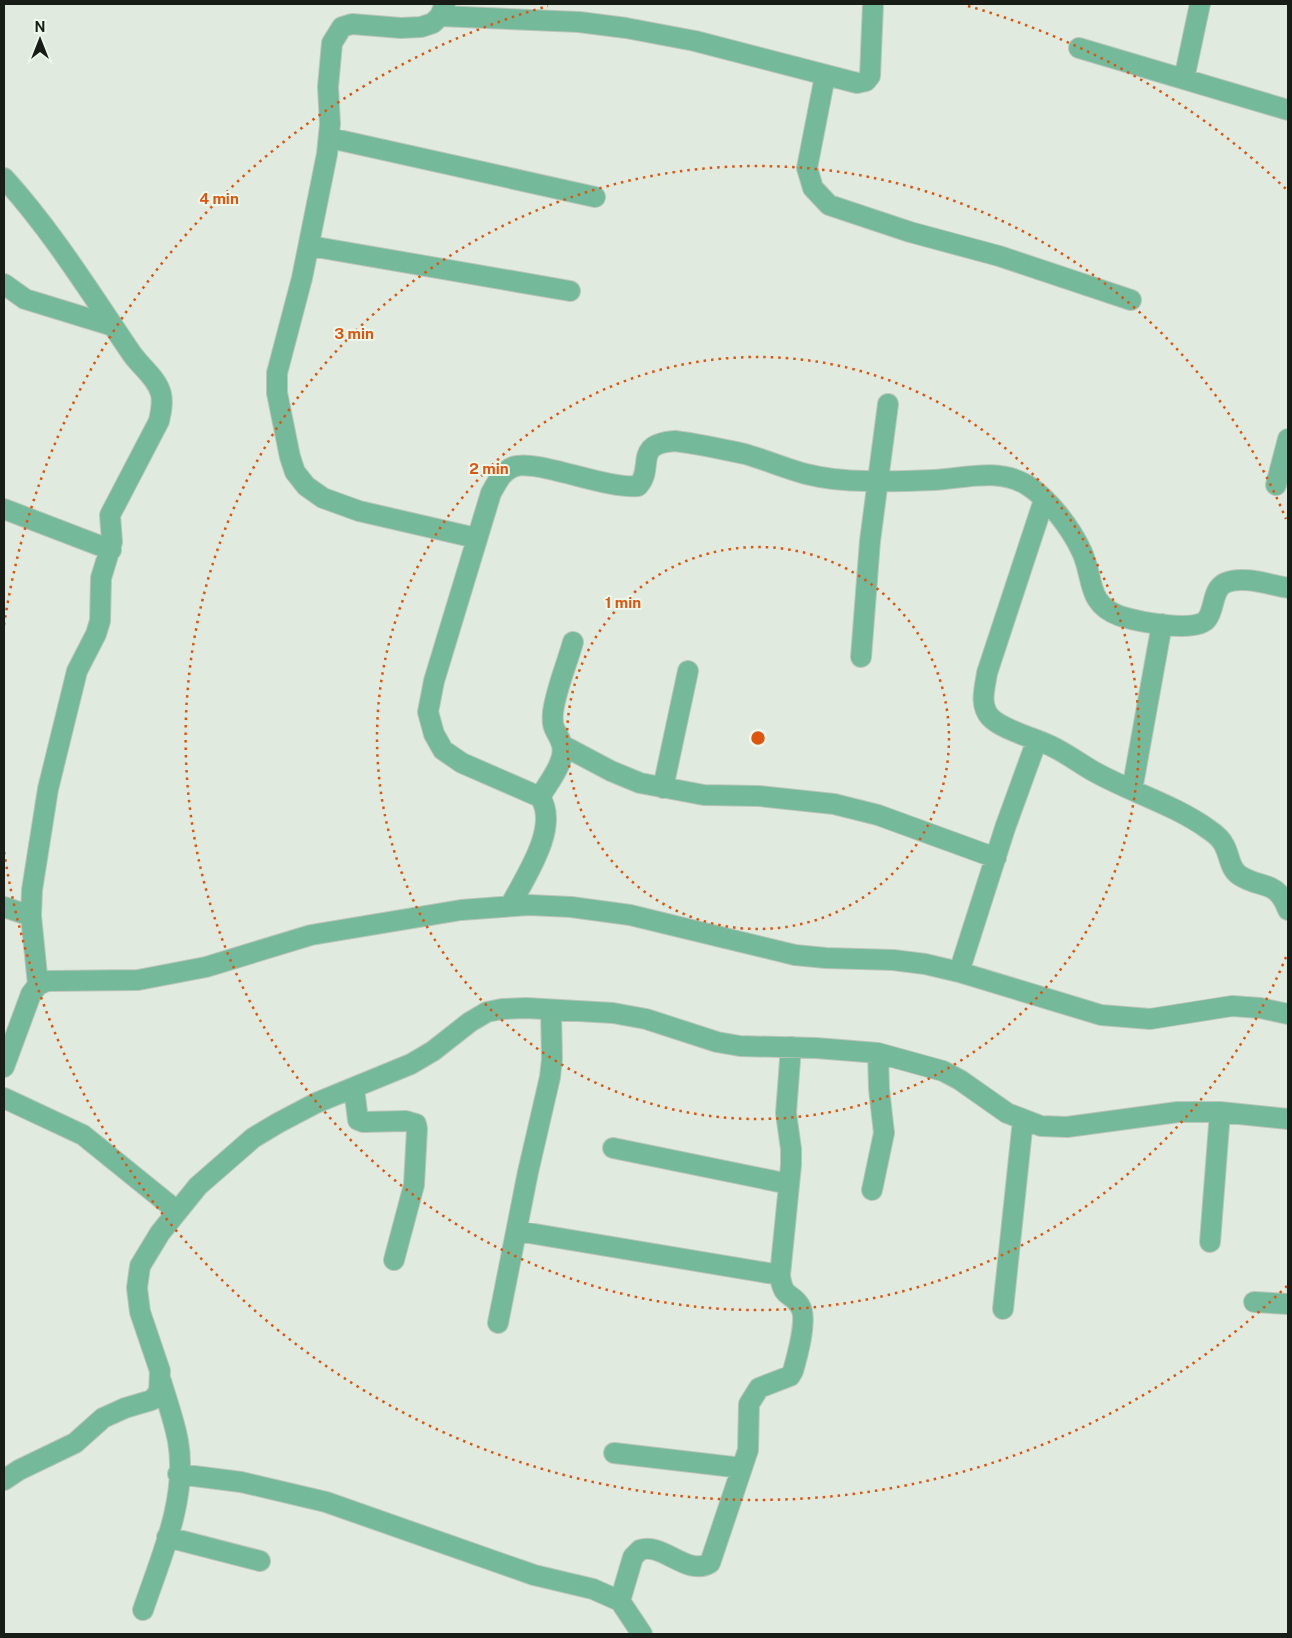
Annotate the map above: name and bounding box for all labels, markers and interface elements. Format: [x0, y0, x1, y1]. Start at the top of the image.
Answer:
north arrow [15, 15, 65, 65]
text: N [35, 19, 45, 35]
text: 4 min [199, 190, 239, 207]
text: 3 min [334, 325, 374, 342]
text: 2 min [469, 460, 509, 477]
text: 1 min [605, 594, 641, 611]
centre of rings [749, 729, 767, 747]

